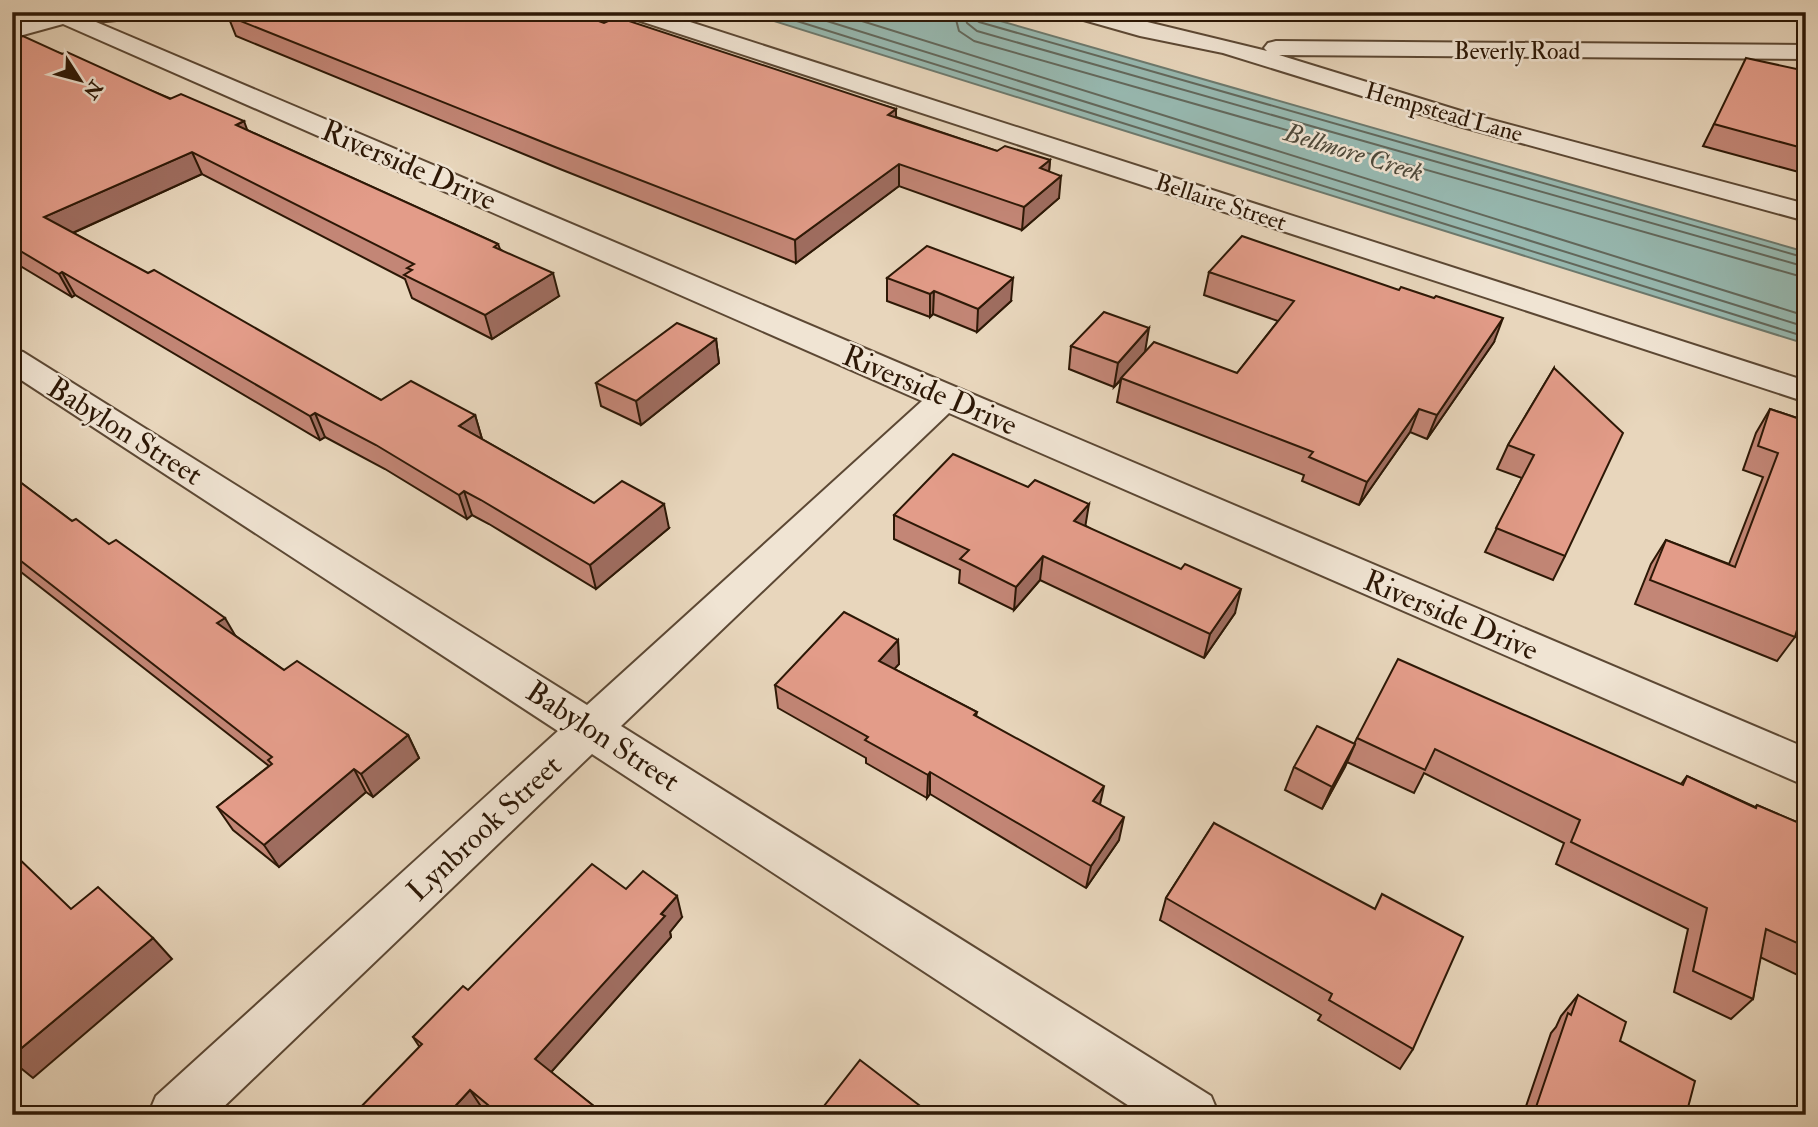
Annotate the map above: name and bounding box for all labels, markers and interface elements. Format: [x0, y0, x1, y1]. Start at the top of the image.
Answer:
street label: Beverly Road [1454, 36, 1580, 67]
north arrow [46, 46, 116, 116]
text: N [78, 75, 108, 104]
street label: Hempstead Lane [1361, 75, 1526, 150]
street label: Riverside Drive [316, 112, 502, 219]
water label: Bellmore Creek [1278, 116, 1427, 189]
street label: Bellaire Street [1151, 167, 1291, 238]
street label: Riverside Drive [837, 337, 1023, 444]
street label: Babylon Street [40, 369, 209, 494]
street label: Riverside Drive [1358, 562, 1544, 669]
street label: Babylon Street [519, 673, 687, 800]
street label: Lynbrook Street [399, 747, 569, 909]

